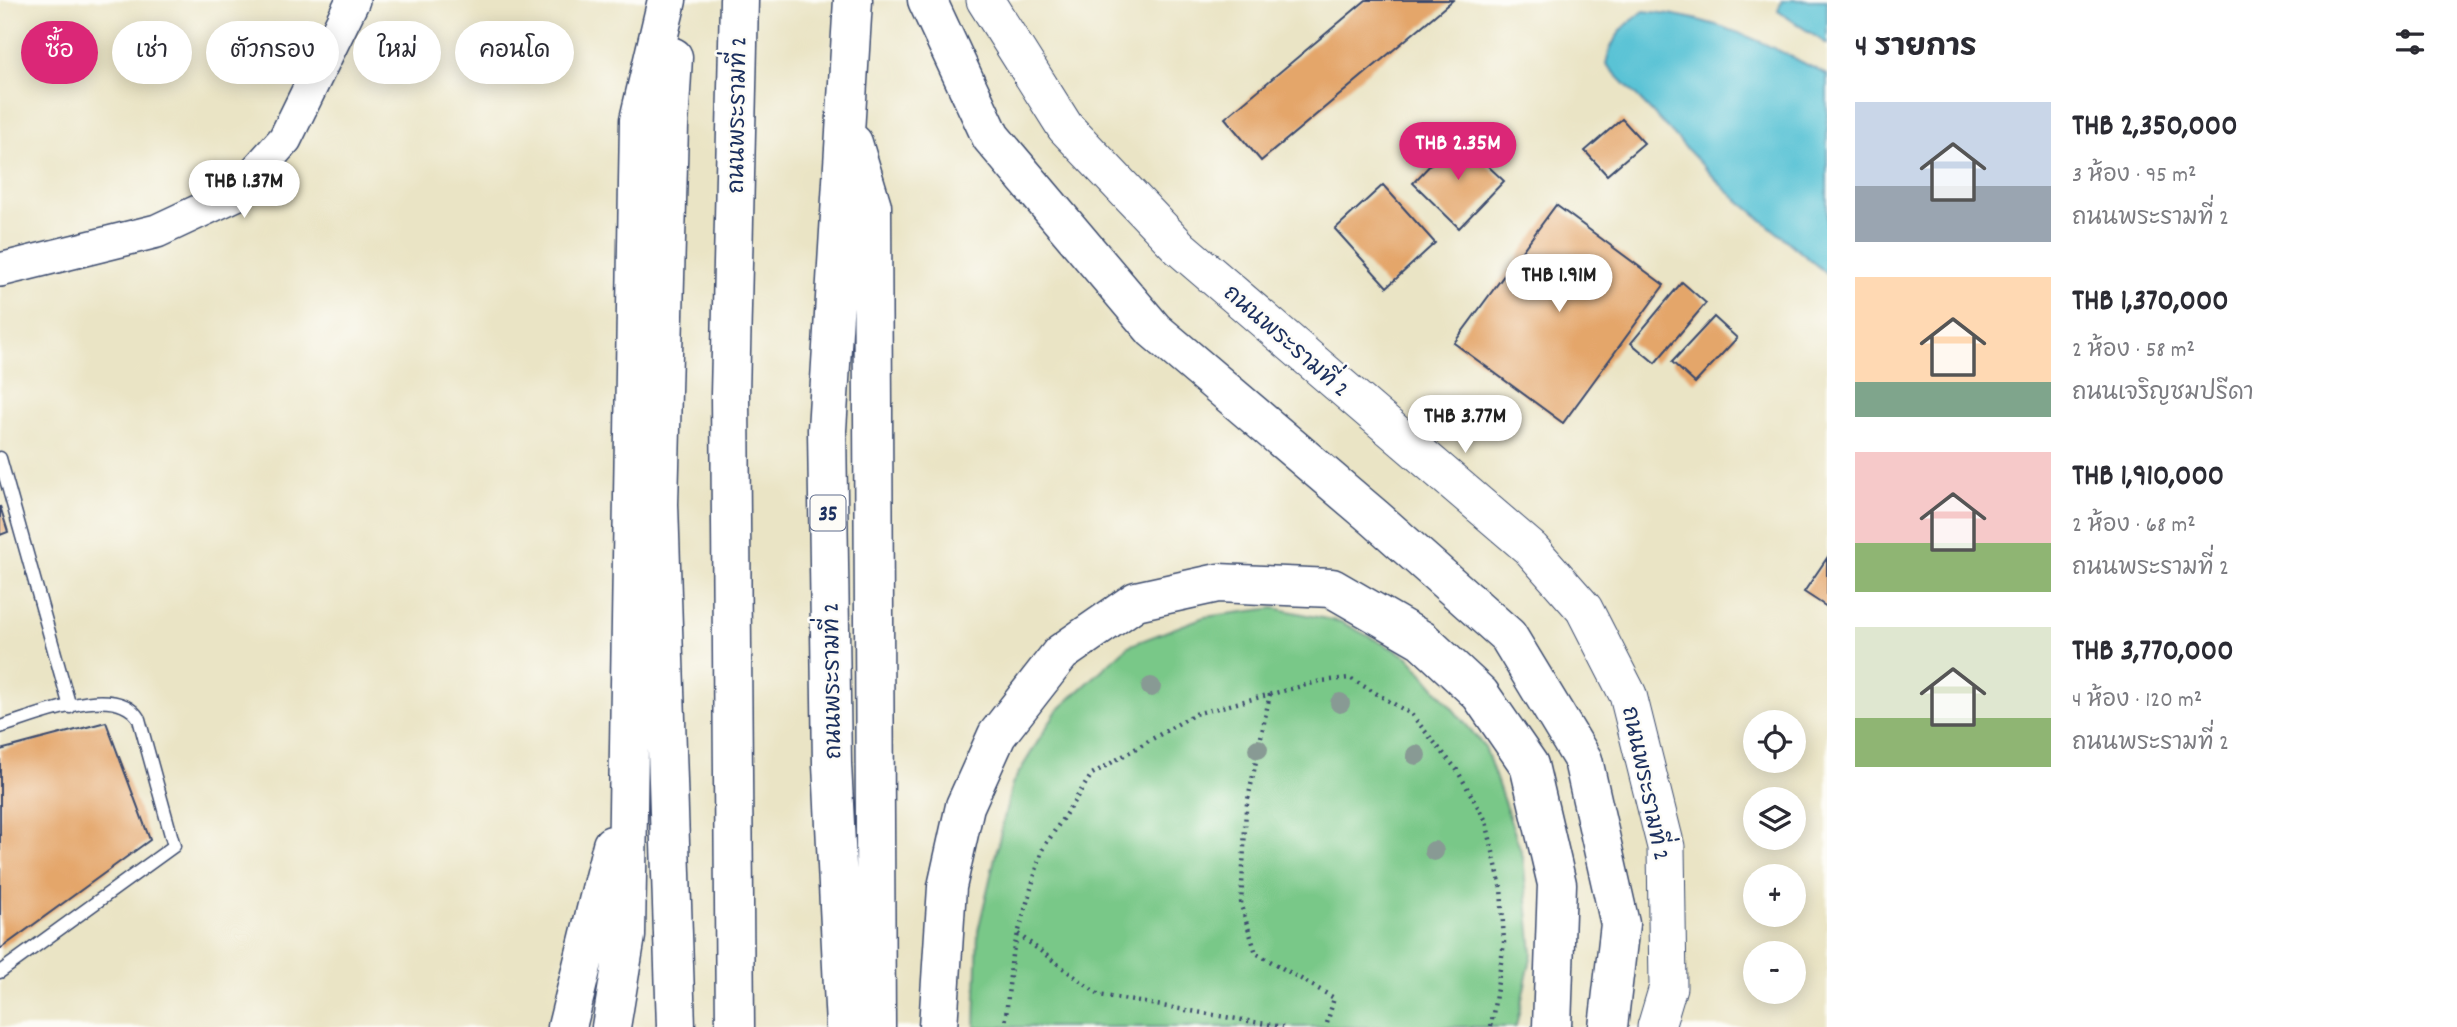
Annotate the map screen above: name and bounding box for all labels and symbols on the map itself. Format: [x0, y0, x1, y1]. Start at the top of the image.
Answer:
street label: ถนนพระรามที่ 2 [713, 36, 757, 194]
pin: THB 2.35M [1378, 122, 1538, 182]
pin: THB 1.37M [164, 160, 324, 220]
pin: THB 1.91M [1479, 254, 1639, 314]
street label: ถนนพระรามที่ 2 [1215, 272, 1361, 407]
pin: THB 3.77M [1385, 396, 1545, 455]
road number: 35 [810, 496, 846, 530]
street label: ถนนพระรามที่ 2 [808, 602, 852, 760]
street label: ถนนพระรามที่ 2 [1611, 702, 1685, 864]

